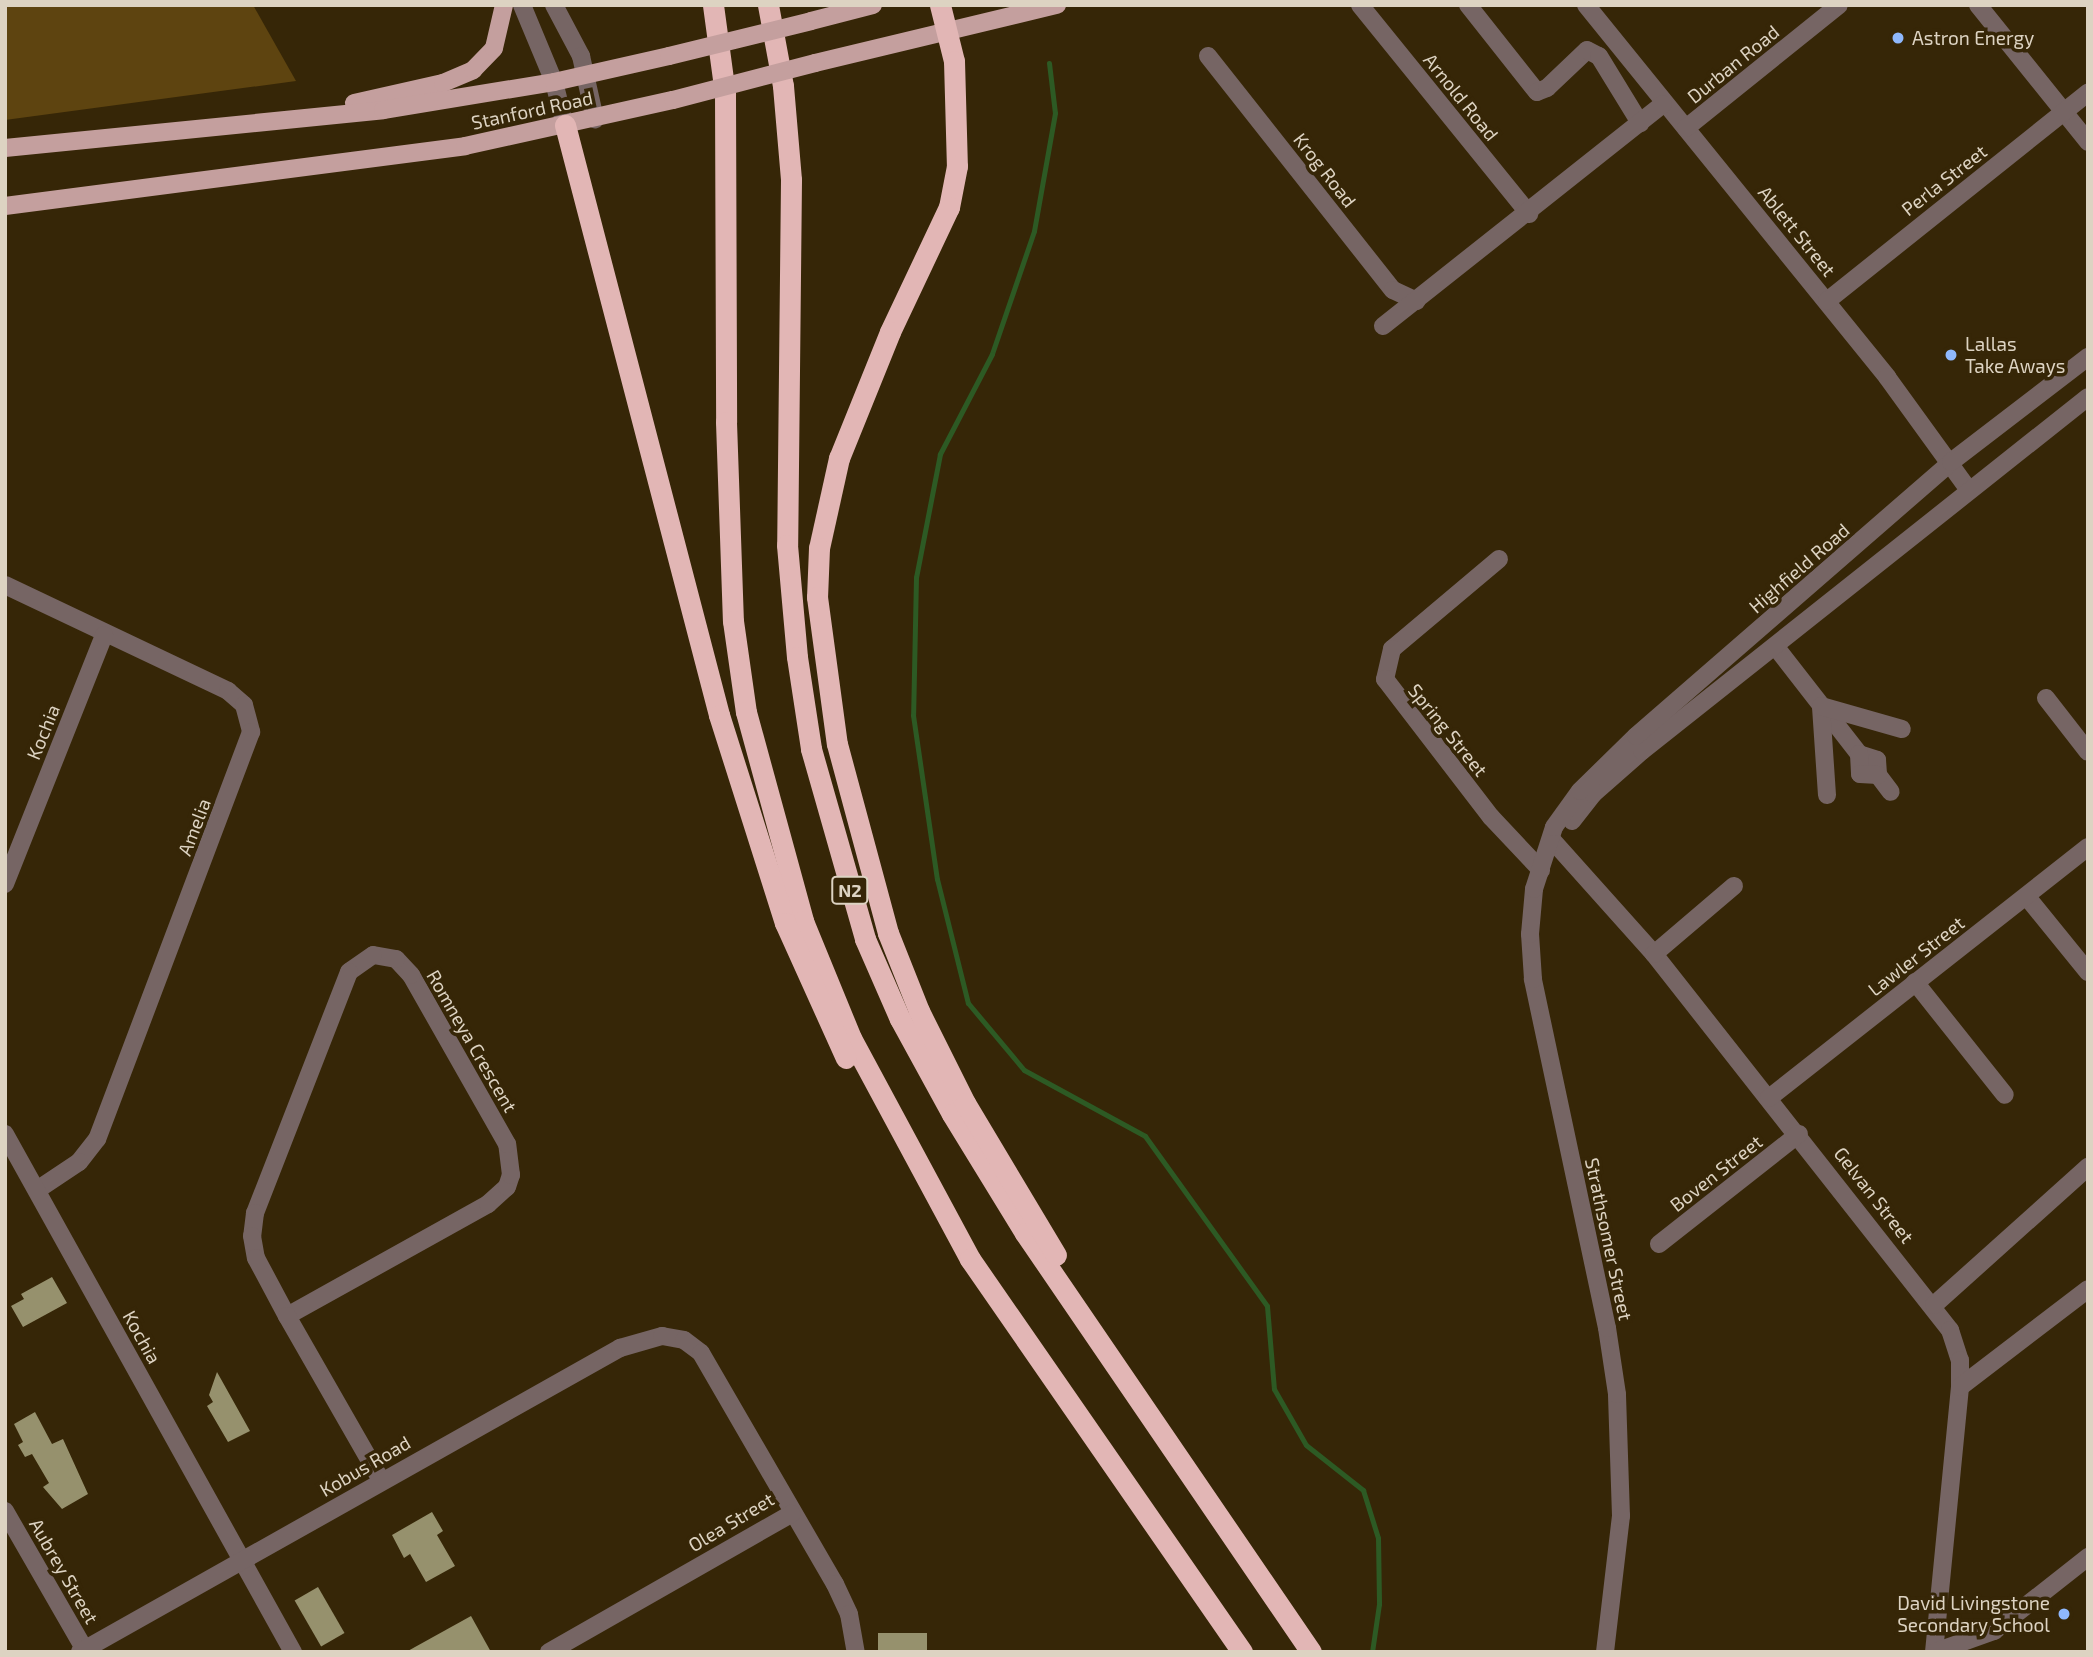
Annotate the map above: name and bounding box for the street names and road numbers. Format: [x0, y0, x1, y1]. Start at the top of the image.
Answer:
street label: Durban Road [1683, 20, 1783, 108]
street label: Arnold Road [1419, 49, 1503, 145]
street label: Stanford Road [469, 86, 595, 134]
street label: Krog Road [1289, 128, 1361, 212]
street label: Perla Street [1897, 140, 1991, 220]
street label: Ablett Street [1754, 181, 1840, 281]
street label: Highfield Road [1744, 518, 1854, 618]
street label: Spring Street [1404, 679, 1492, 781]
street label: Kochia [22, 701, 64, 763]
street label: Amelia [173, 795, 215, 859]
road number: N2 [831, 876, 869, 904]
street label: Lawler Street [1863, 911, 1969, 1001]
street label: Romneya Crescent [422, 966, 522, 1116]
street label: Boven Street [1665, 1130, 1767, 1216]
street label: Gelvan Street [1829, 1142, 1919, 1248]
street label: Strathsomer Street [1581, 1155, 1637, 1323]
street label: Kochia [118, 1306, 166, 1368]
street label: Kobus Road [316, 1431, 414, 1501]
street label: Olea Street [684, 1488, 778, 1556]
street label: Aubrey Street [25, 1514, 103, 1628]

